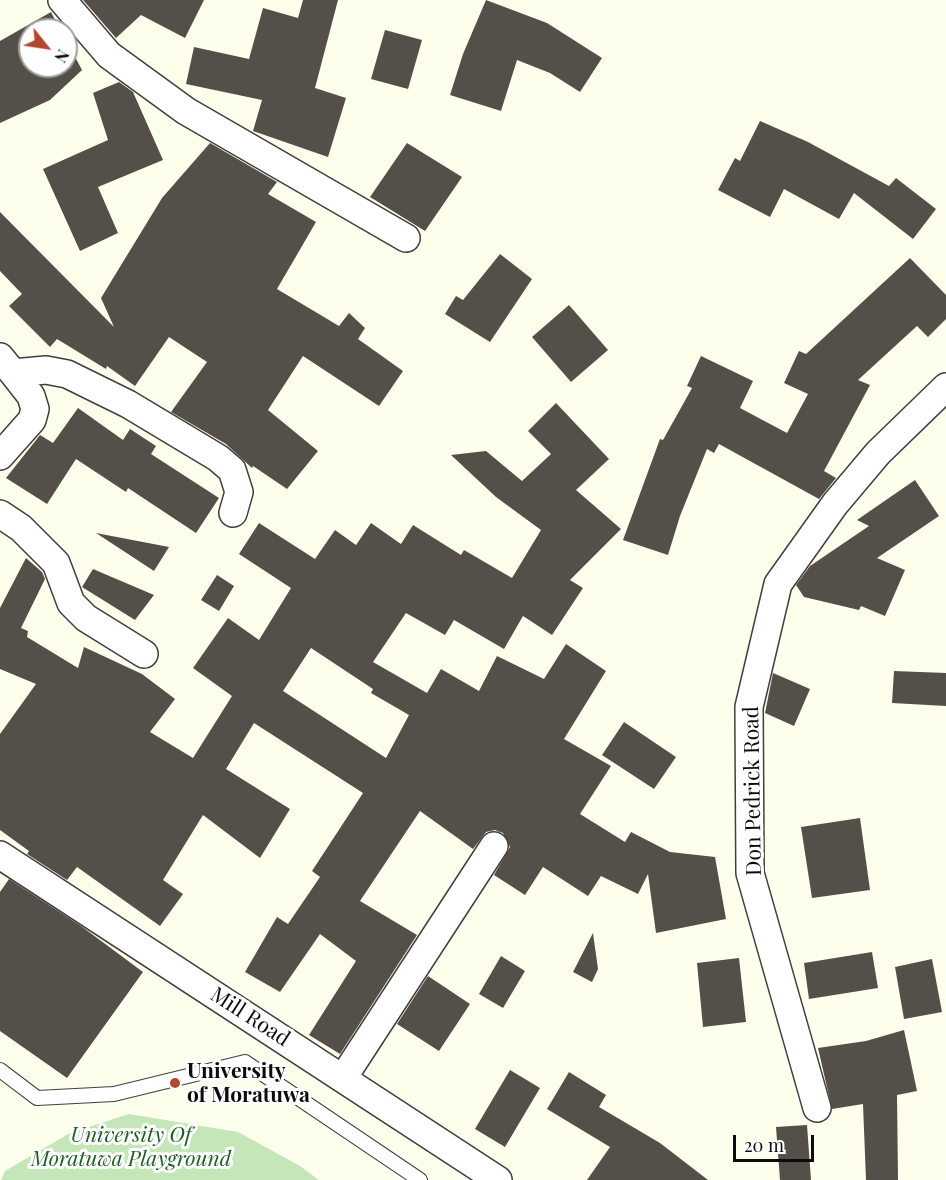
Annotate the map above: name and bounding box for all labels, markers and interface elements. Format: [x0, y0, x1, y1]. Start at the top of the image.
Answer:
north arrow [18, 18, 78, 78]
text: N [50, 46, 74, 67]
street label: Don Pedrick Road [739, 706, 767, 876]
street label: Mill Road [206, 982, 294, 1052]
place label: University of Moratuwa [187, 1058, 310, 1108]
marker: University of Moratuwa [168, 1076, 182, 1090]
park label: University Of Moratuwa Playground [31, 1122, 231, 1172]
scale bar [736, 1123, 817, 1161]
text: 20 m [744, 1133, 784, 1157]

